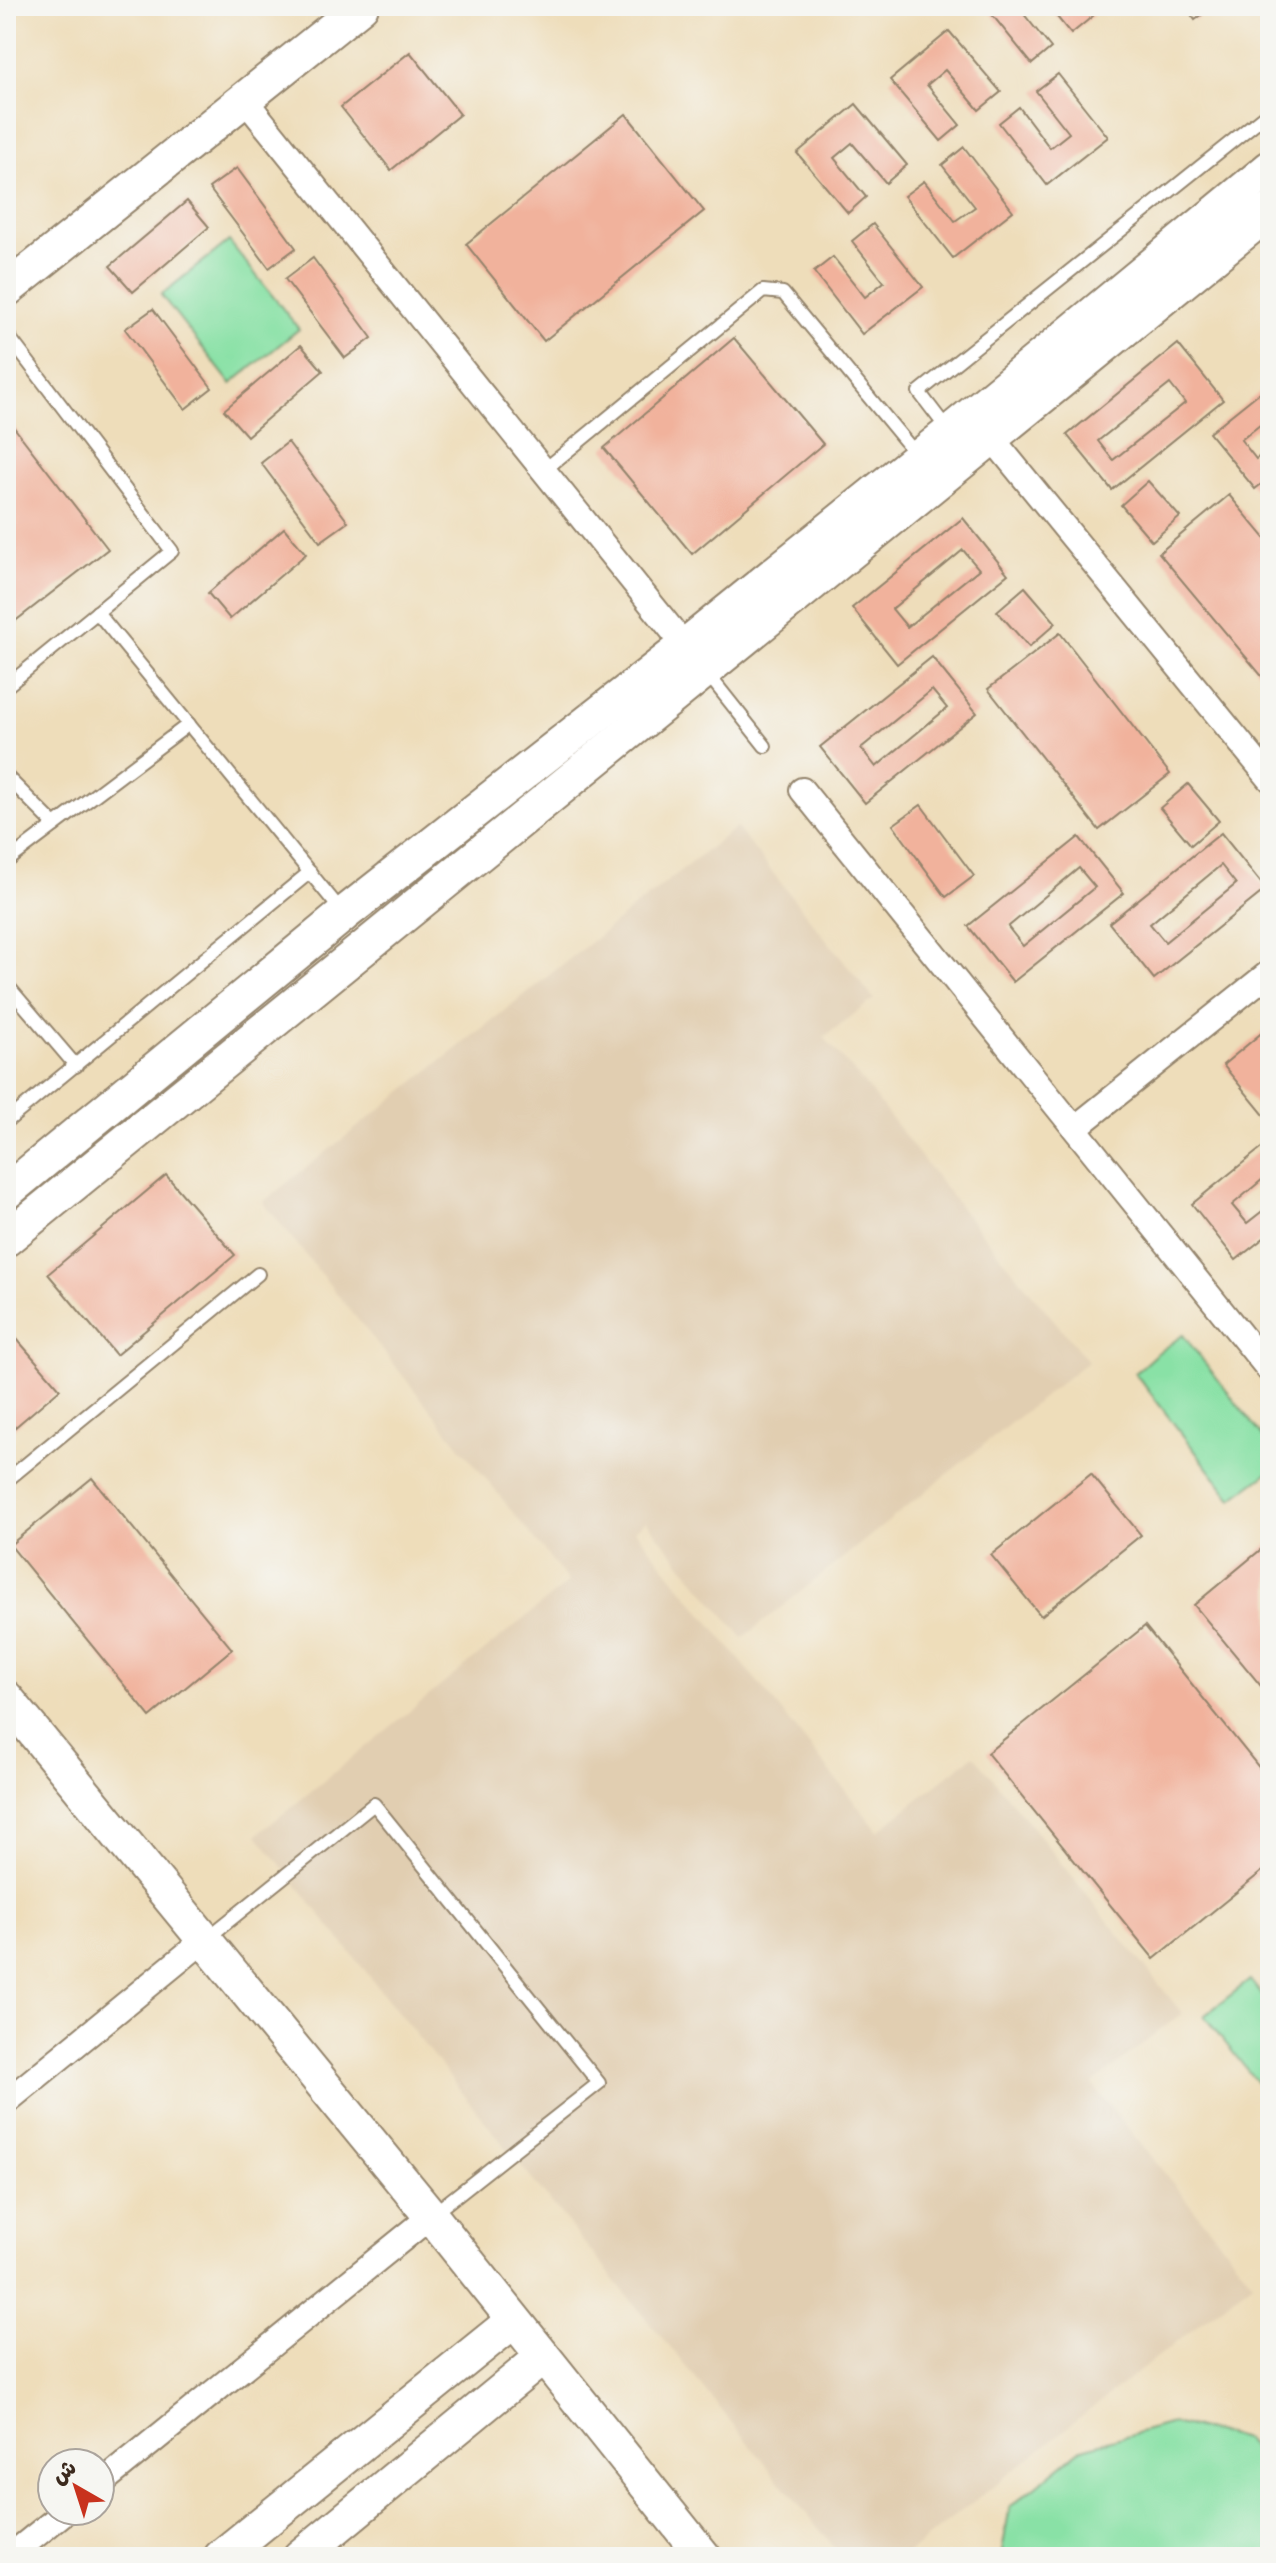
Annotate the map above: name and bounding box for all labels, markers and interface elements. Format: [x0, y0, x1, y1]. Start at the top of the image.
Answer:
north arrow [36, 2447, 116, 2527]
text: ش [45, 2453, 84, 2492]

